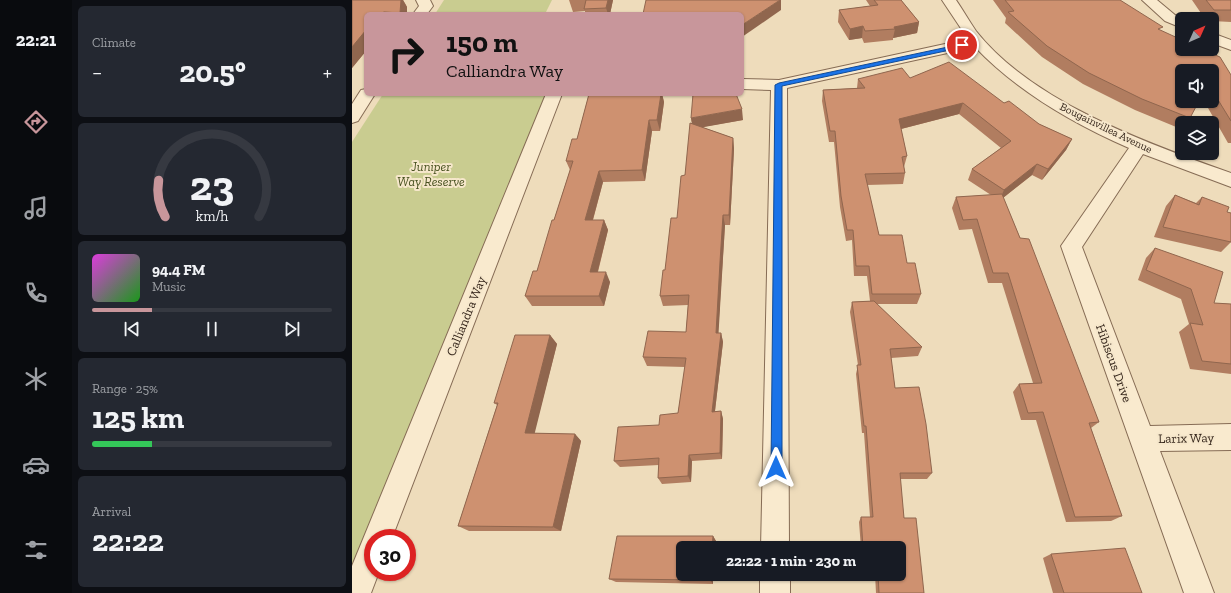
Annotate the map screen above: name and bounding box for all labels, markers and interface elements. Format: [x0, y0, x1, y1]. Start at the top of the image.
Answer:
north arrow [1175, 12, 1219, 56]
map controls [1175, 12, 1219, 160]
text: 150 m [446, 26, 518, 59]
icon: right [380, 28, 432, 80]
pin [945, 28, 979, 62]
text: 22:21 [16, 29, 56, 51]
icon: arrive [951, 34, 973, 56]
text: Climate [92, 35, 136, 50]
text: 20.5° [179, 54, 246, 90]
text: − [92, 59, 102, 86]
text: + [323, 59, 332, 86]
text: Calliandra Way [446, 60, 563, 82]
button: sound [1175, 64, 1219, 108]
street label: Bougainvillea Avenue [1058, 100, 1154, 156]
icon: directions [22, 108, 50, 136]
button: layers [1175, 116, 1219, 160]
park label: Juniper Way Reserve [397, 159, 465, 189]
text: 23 [190, 161, 234, 211]
icon: music [22, 194, 50, 222]
text: km/h [196, 208, 228, 225]
text: 94.4 FM [152, 261, 205, 279]
street label: Calliandra Way [443, 274, 489, 358]
icon: phone [22, 279, 50, 307]
text: Music [152, 279, 186, 294]
icon: previous [121, 318, 143, 340]
icon: pause [201, 318, 223, 340]
icon: next [281, 318, 303, 340]
street label: Hibiscus Drive [1093, 322, 1135, 404]
icon: climate [22, 365, 50, 393]
text: Range · 25% [92, 381, 158, 396]
text: 125 km [92, 400, 184, 436]
street label: Larix Way [1158, 430, 1214, 446]
position arrow [755, 447, 797, 489]
icon: car [22, 451, 50, 479]
text: Arrival [92, 504, 131, 519]
text: 22:22 [92, 523, 164, 559]
speed limit sign: 30 [364, 529, 416, 581]
icon: filters [22, 536, 50, 564]
text: 22:22 · 1 min · 230 m [726, 552, 856, 570]

